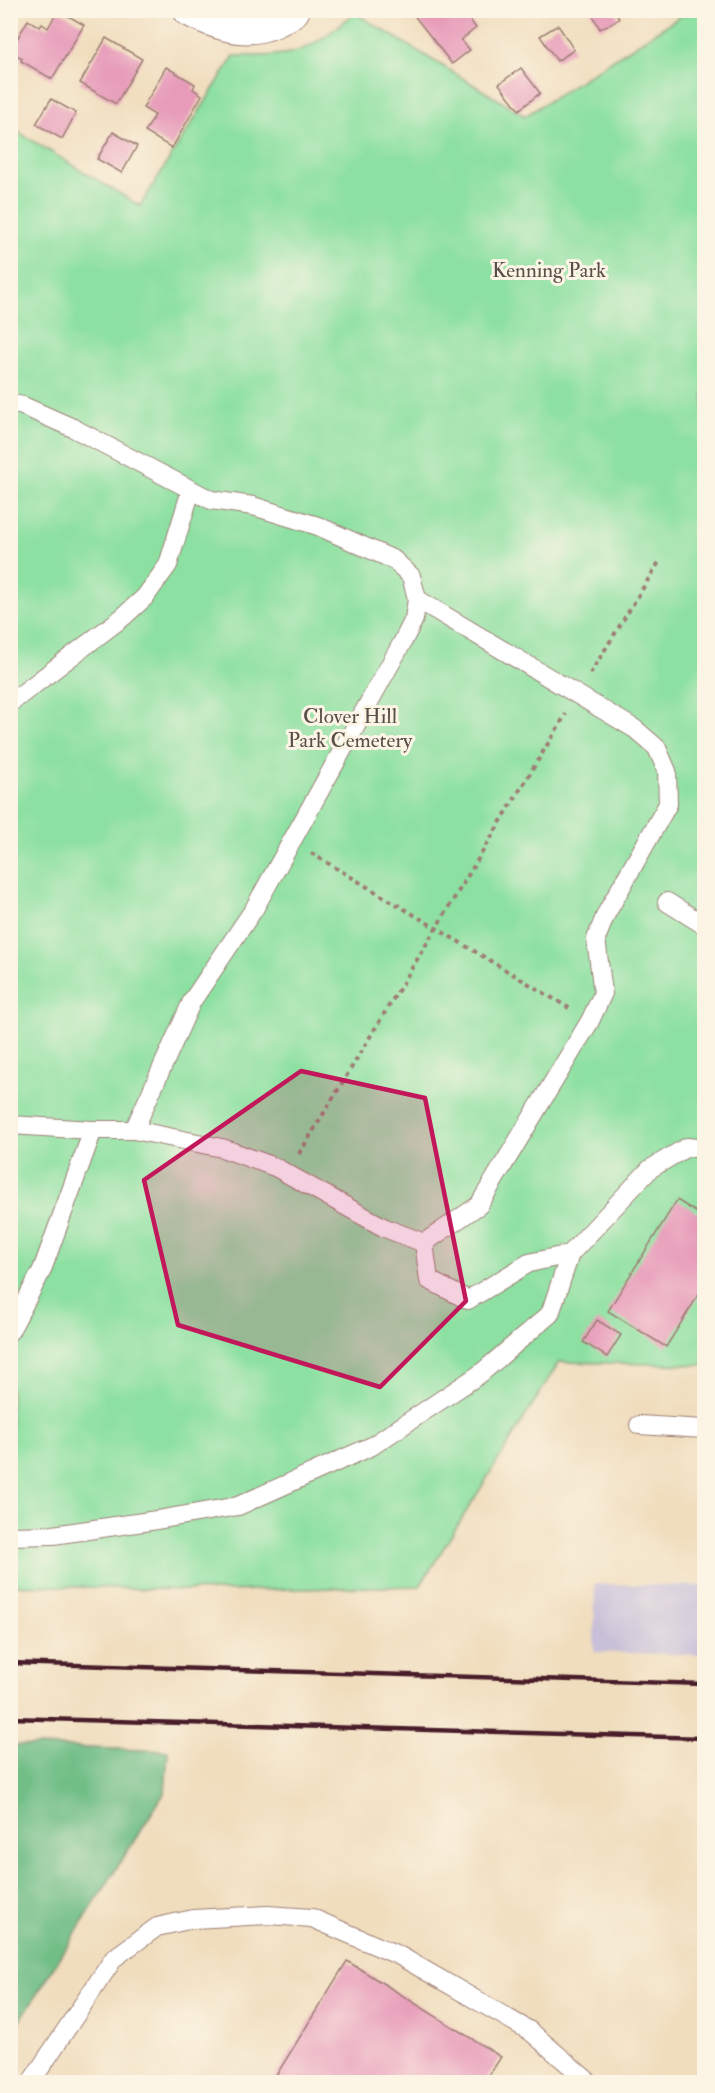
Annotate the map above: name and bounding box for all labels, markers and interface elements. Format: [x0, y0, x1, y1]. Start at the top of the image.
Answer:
park label: Kenning Park [492, 257, 606, 284]
park label: Clover Hill Park Cemetery [288, 703, 413, 754]

